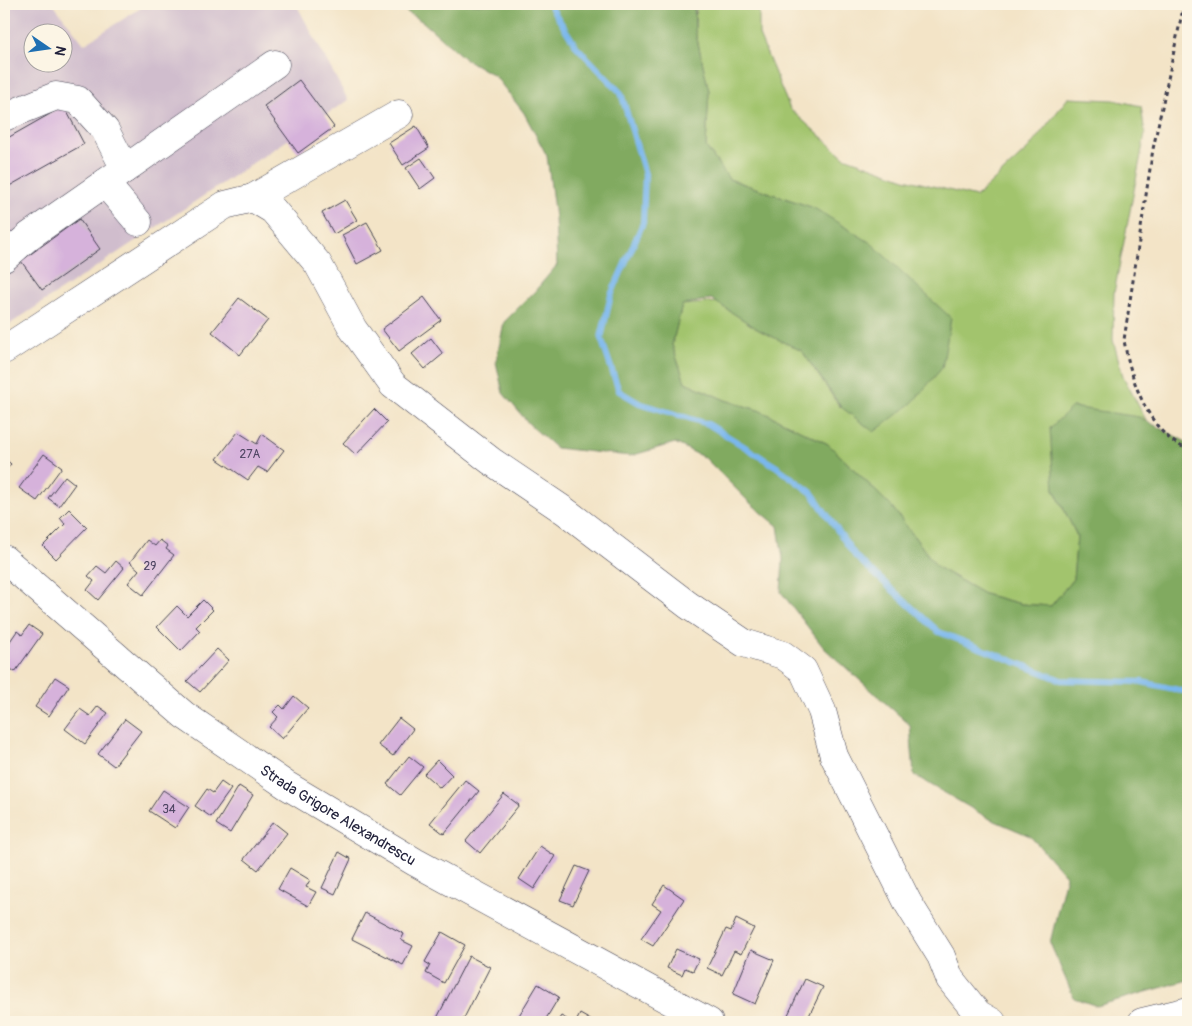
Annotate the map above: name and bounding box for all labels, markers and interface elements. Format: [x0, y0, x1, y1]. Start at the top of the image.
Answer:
north arrow [22, 22, 72, 72]
text: N [51, 44, 70, 57]
house number: 27A [240, 447, 261, 462]
house number: 29 [144, 559, 156, 574]
street label: Strada Grigore Alexandrescu [256, 761, 419, 870]
house number: 34 [162, 802, 176, 817]

